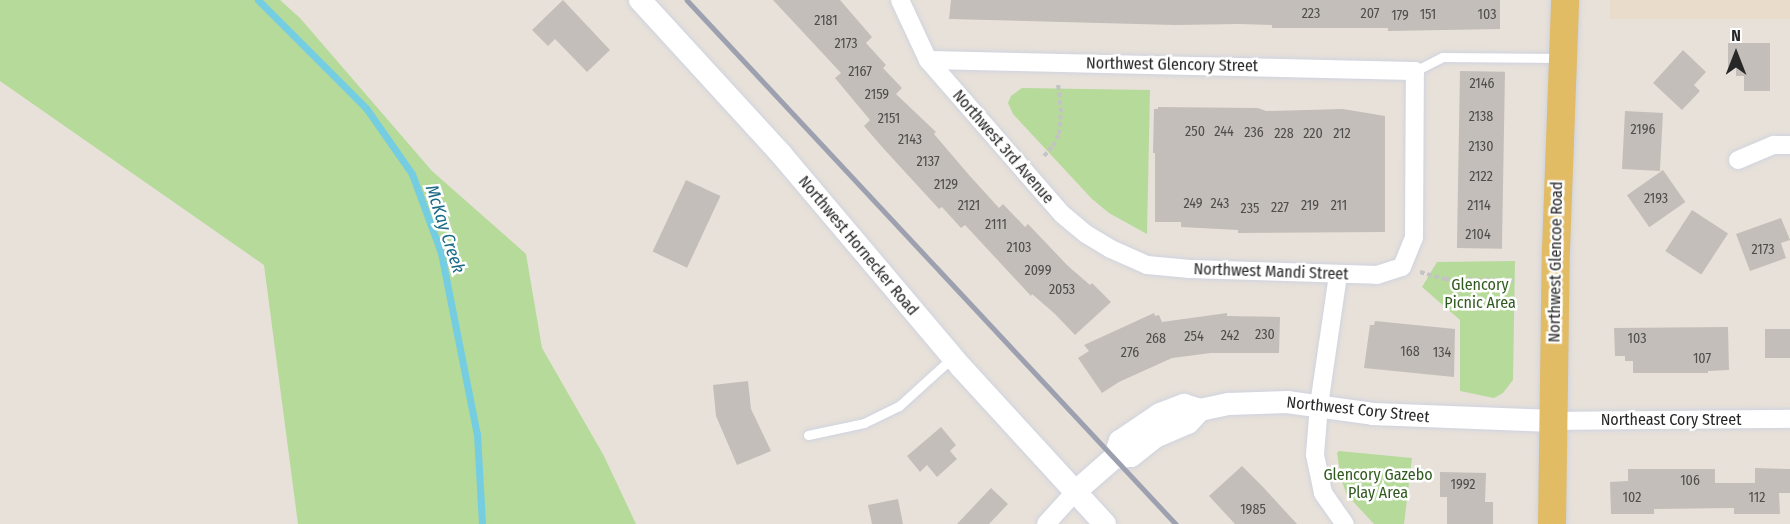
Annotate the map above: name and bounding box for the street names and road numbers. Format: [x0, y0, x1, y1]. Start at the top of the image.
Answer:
street label: Northwest Glencory Street [1086, 54, 1258, 76]
street label: Northwest 3rd Avenue [948, 86, 1058, 208]
street label: Northwest Hornecker Road [794, 172, 922, 320]
street label: Northwest Glencoe Road [1545, 181, 1567, 343]
street label: Northwest Mandi Street [1193, 260, 1349, 284]
street label: Northwest Cory Street [1286, 393, 1430, 427]
street label: Northeast Cory Street [1601, 410, 1741, 430]

